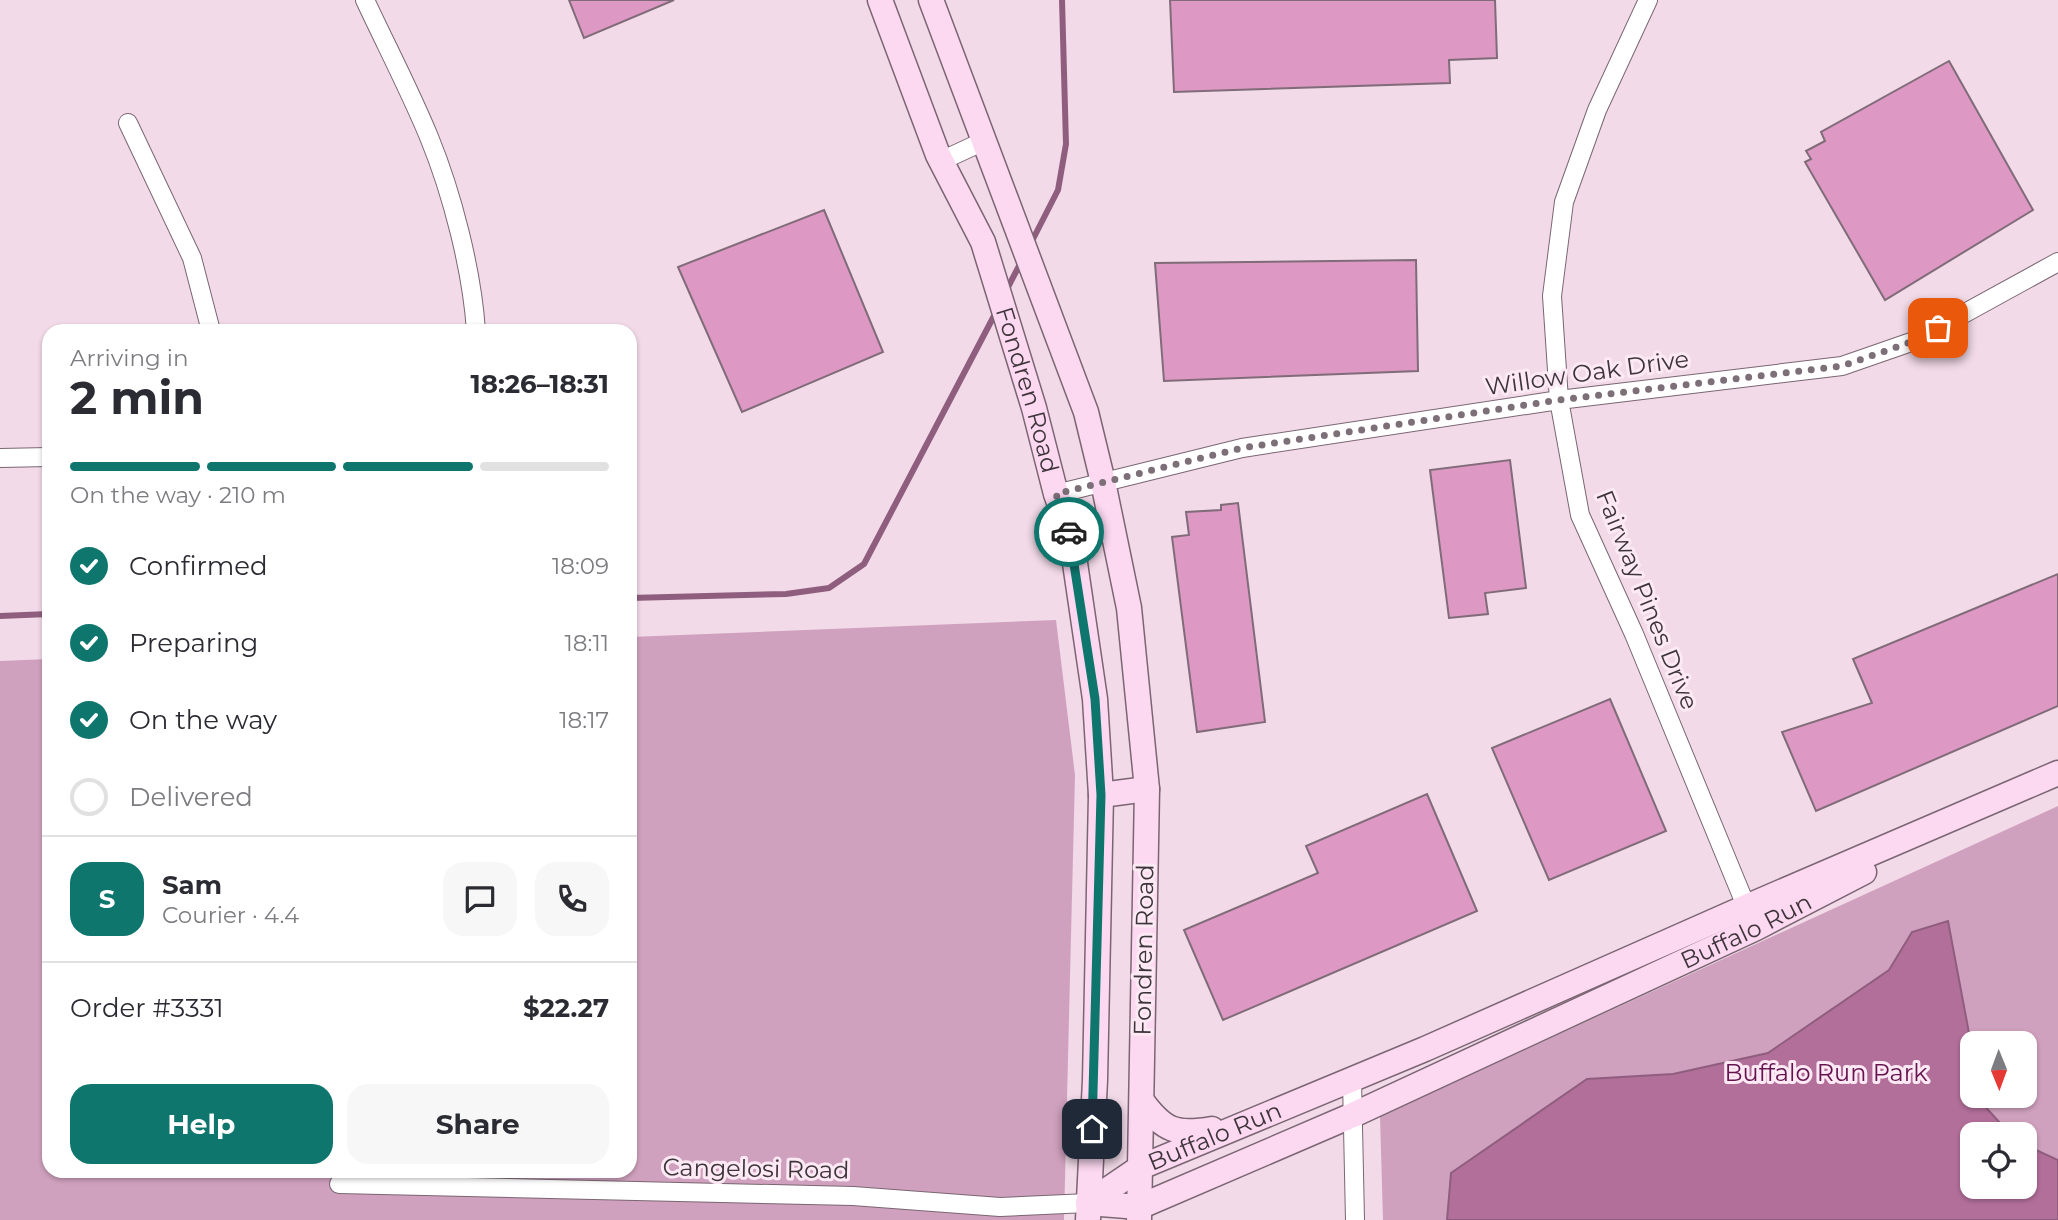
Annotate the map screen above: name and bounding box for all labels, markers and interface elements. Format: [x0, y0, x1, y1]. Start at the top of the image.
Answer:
pin [1908, 298, 1968, 358]
street label: Fondren Road [990, 303, 1065, 476]
icon: bag [1919, 309, 1957, 347]
text: Arriving in [70, 344, 189, 372]
street label: Willow Oak Drive [1483, 344, 1691, 401]
text: 18:26–18:31 [471, 368, 609, 400]
text: 2 min [70, 369, 204, 426]
text: On the way · 210 m [70, 481, 286, 509]
street label: Fairway Pines Drive [1590, 486, 1705, 714]
courier [1034, 497, 1104, 567]
icon: car [1050, 513, 1088, 551]
icon: check [70, 547, 108, 585]
text: Confirmed [129, 550, 268, 582]
text: 18:09 [552, 552, 609, 580]
icon: check [70, 624, 108, 662]
text: Preparing [129, 627, 258, 659]
text: 18:11 [565, 629, 609, 657]
icon: check [70, 701, 108, 739]
text: On the way [129, 704, 277, 736]
text: 18:17 [559, 706, 609, 734]
text: Delivered [129, 781, 253, 813]
button: chat [443, 862, 517, 936]
button: phone [535, 862, 609, 936]
street label: Fondren Road [1128, 864, 1159, 1036]
text: Sam [162, 869, 222, 901]
text: S [99, 883, 115, 915]
street label: Buffalo Run [1676, 887, 1816, 975]
text: Courier · 4.4 [162, 901, 299, 929]
text: Order #3331 [70, 992, 224, 1024]
text: $22.27 [523, 992, 609, 1024]
north arrow [1960, 1031, 2037, 1108]
map controls [1960, 1031, 2037, 1199]
park label: Buffalo Run Park [1724, 1058, 1928, 1087]
button: Help [70, 1084, 333, 1164]
button: Share [347, 1084, 609, 1164]
street label: Buffalo Run [1143, 1095, 1286, 1177]
pin [1062, 1099, 1122, 1159]
icon: home [1073, 1110, 1111, 1148]
button: locate [1960, 1122, 2037, 1199]
street label: Cangelosi Road [662, 1152, 850, 1185]

